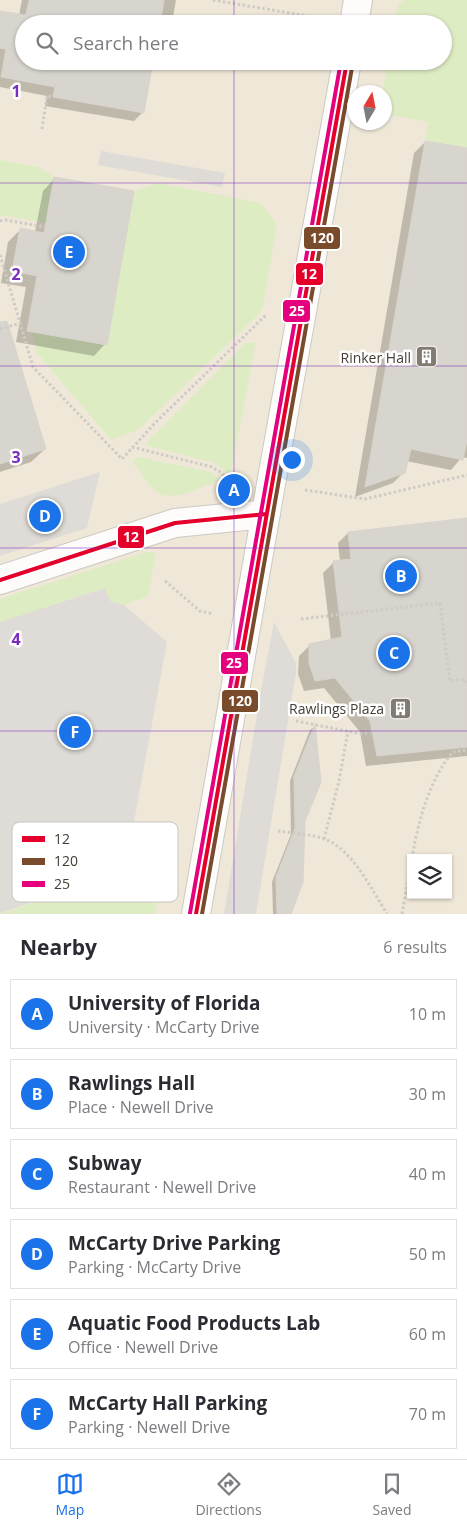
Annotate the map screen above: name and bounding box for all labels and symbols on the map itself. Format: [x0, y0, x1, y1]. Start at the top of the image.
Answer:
text: 1 [11, 80, 21, 102]
north arrow [347, 85, 392, 130]
line badge: 120 [303, 226, 341, 250]
text: 120 [310, 228, 334, 247]
pin: E [53, 233, 85, 271]
line badge: 12 [295, 262, 324, 286]
text: 2 [11, 263, 21, 285]
text: 12 [301, 264, 317, 283]
line badge: 25 [282, 299, 311, 323]
text: 25 [289, 301, 305, 320]
building icon: Rinker Hall [415, 345, 439, 369]
place label: Rinker Hall [340, 348, 411, 367]
text: 3 [11, 446, 21, 468]
your location [279, 447, 305, 473]
pin: A [218, 471, 250, 509]
pin: D [29, 497, 61, 535]
line badge: 12 [117, 525, 145, 549]
text: 12 [123, 527, 139, 546]
pin: B [385, 557, 417, 595]
text: 4 [11, 628, 21, 650]
pin: C [378, 634, 410, 672]
line badge: 25 [220, 651, 249, 675]
text: 25 [226, 653, 242, 672]
line badge: 120 [221, 689, 259, 713]
text: 120 [228, 691, 252, 710]
building icon: Rawlings Plaza [388, 696, 412, 720]
place label: Rawlings Plaza [289, 699, 384, 718]
pin: F [59, 713, 91, 751]
legend [12, 822, 178, 902]
text: 12 [54, 829, 70, 848]
text: 120 [54, 851, 78, 870]
text: 25 [54, 874, 70, 893]

